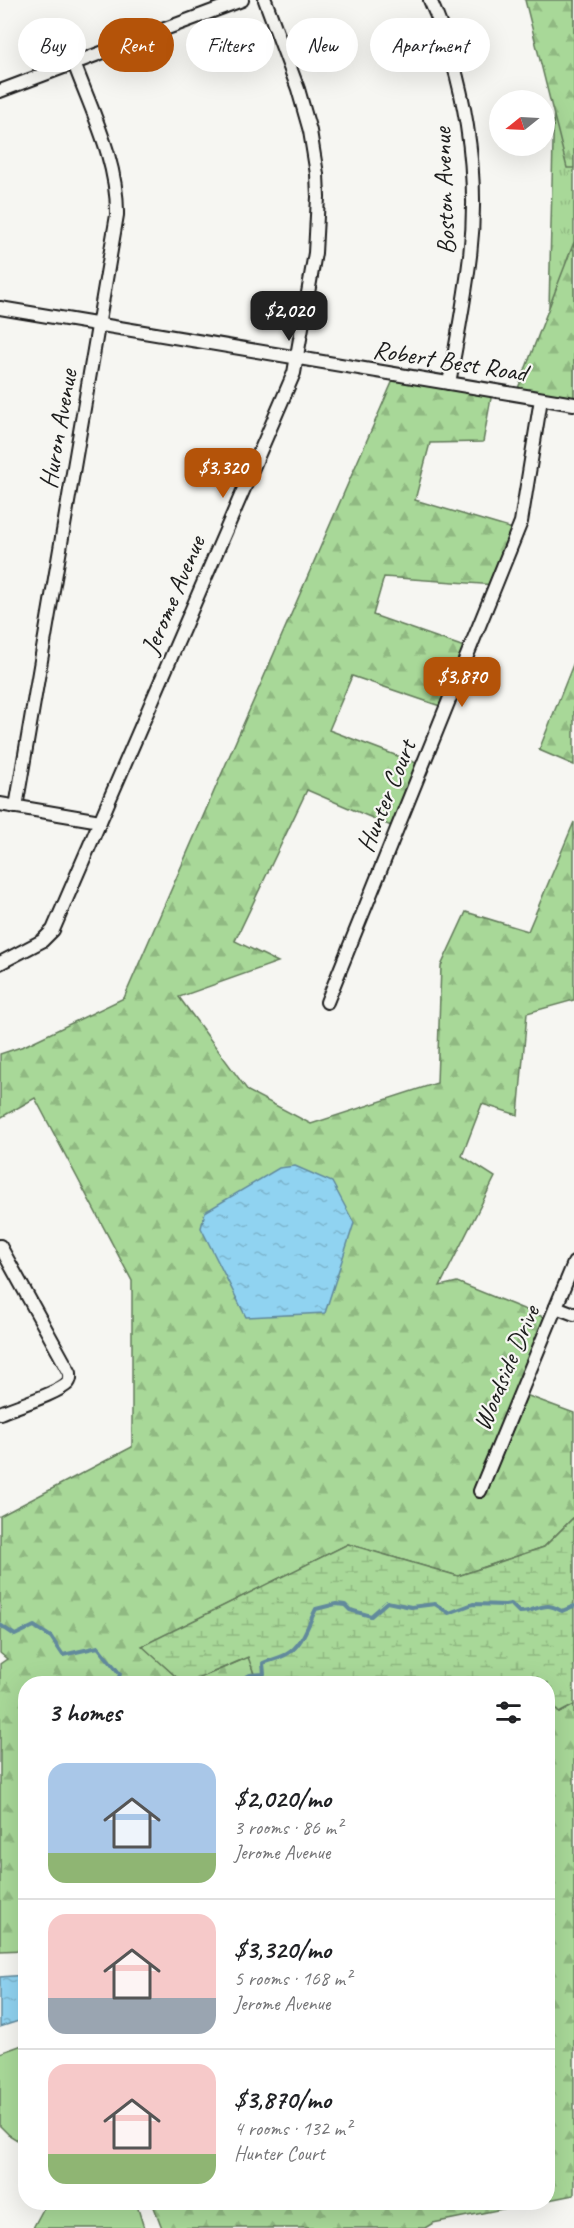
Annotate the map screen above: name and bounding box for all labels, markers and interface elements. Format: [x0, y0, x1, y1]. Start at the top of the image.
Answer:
chip: Buy [18, 18, 86, 72]
chip: Rent [98, 18, 174, 72]
chip: Filters [186, 18, 274, 72]
chip: New [286, 18, 358, 72]
chip: Apartment [370, 18, 490, 72]
north arrow [489, 90, 555, 156]
map controls [489, 90, 555, 156]
street label: Boston Avenue [425, 125, 463, 255]
pin: $2,020 [240, 291, 338, 342]
text: $2,020 [265, 298, 313, 323]
street label: Robert Best Road [371, 333, 533, 390]
street label: Huron Avenue [31, 365, 85, 491]
pin: $3,320 [174, 448, 272, 499]
text: $3,320 [199, 455, 247, 480]
street label: Jerome Avenue [133, 529, 213, 661]
pin: $3,870 [413, 657, 511, 708]
text: $3,870 [438, 664, 486, 689]
street label: Hunter Court [349, 733, 424, 857]
street label: Woodside Drive [465, 1299, 548, 1435]
text: 3 homes [48, 1696, 121, 1729]
icon: filters [492, 1696, 525, 1729]
text: $2,020/mo [234, 1782, 331, 1815]
icon: home [96, 1787, 168, 1859]
text: 3 rooms · 86 m² [234, 1815, 342, 1840]
text: Jerome Avenue [234, 1840, 330, 1865]
text: $3,320/mo [234, 1933, 331, 1966]
icon: home [96, 1938, 168, 2010]
text: 5 rooms · 168 m² [234, 1966, 351, 1991]
text: Jerome Avenue [234, 1991, 330, 2016]
text: $3,870/mo [234, 2083, 331, 2116]
icon: home [96, 2088, 168, 2160]
text: 4 rooms · 132 m² [234, 2116, 351, 2141]
text: Hunter Court [234, 2141, 325, 2166]

